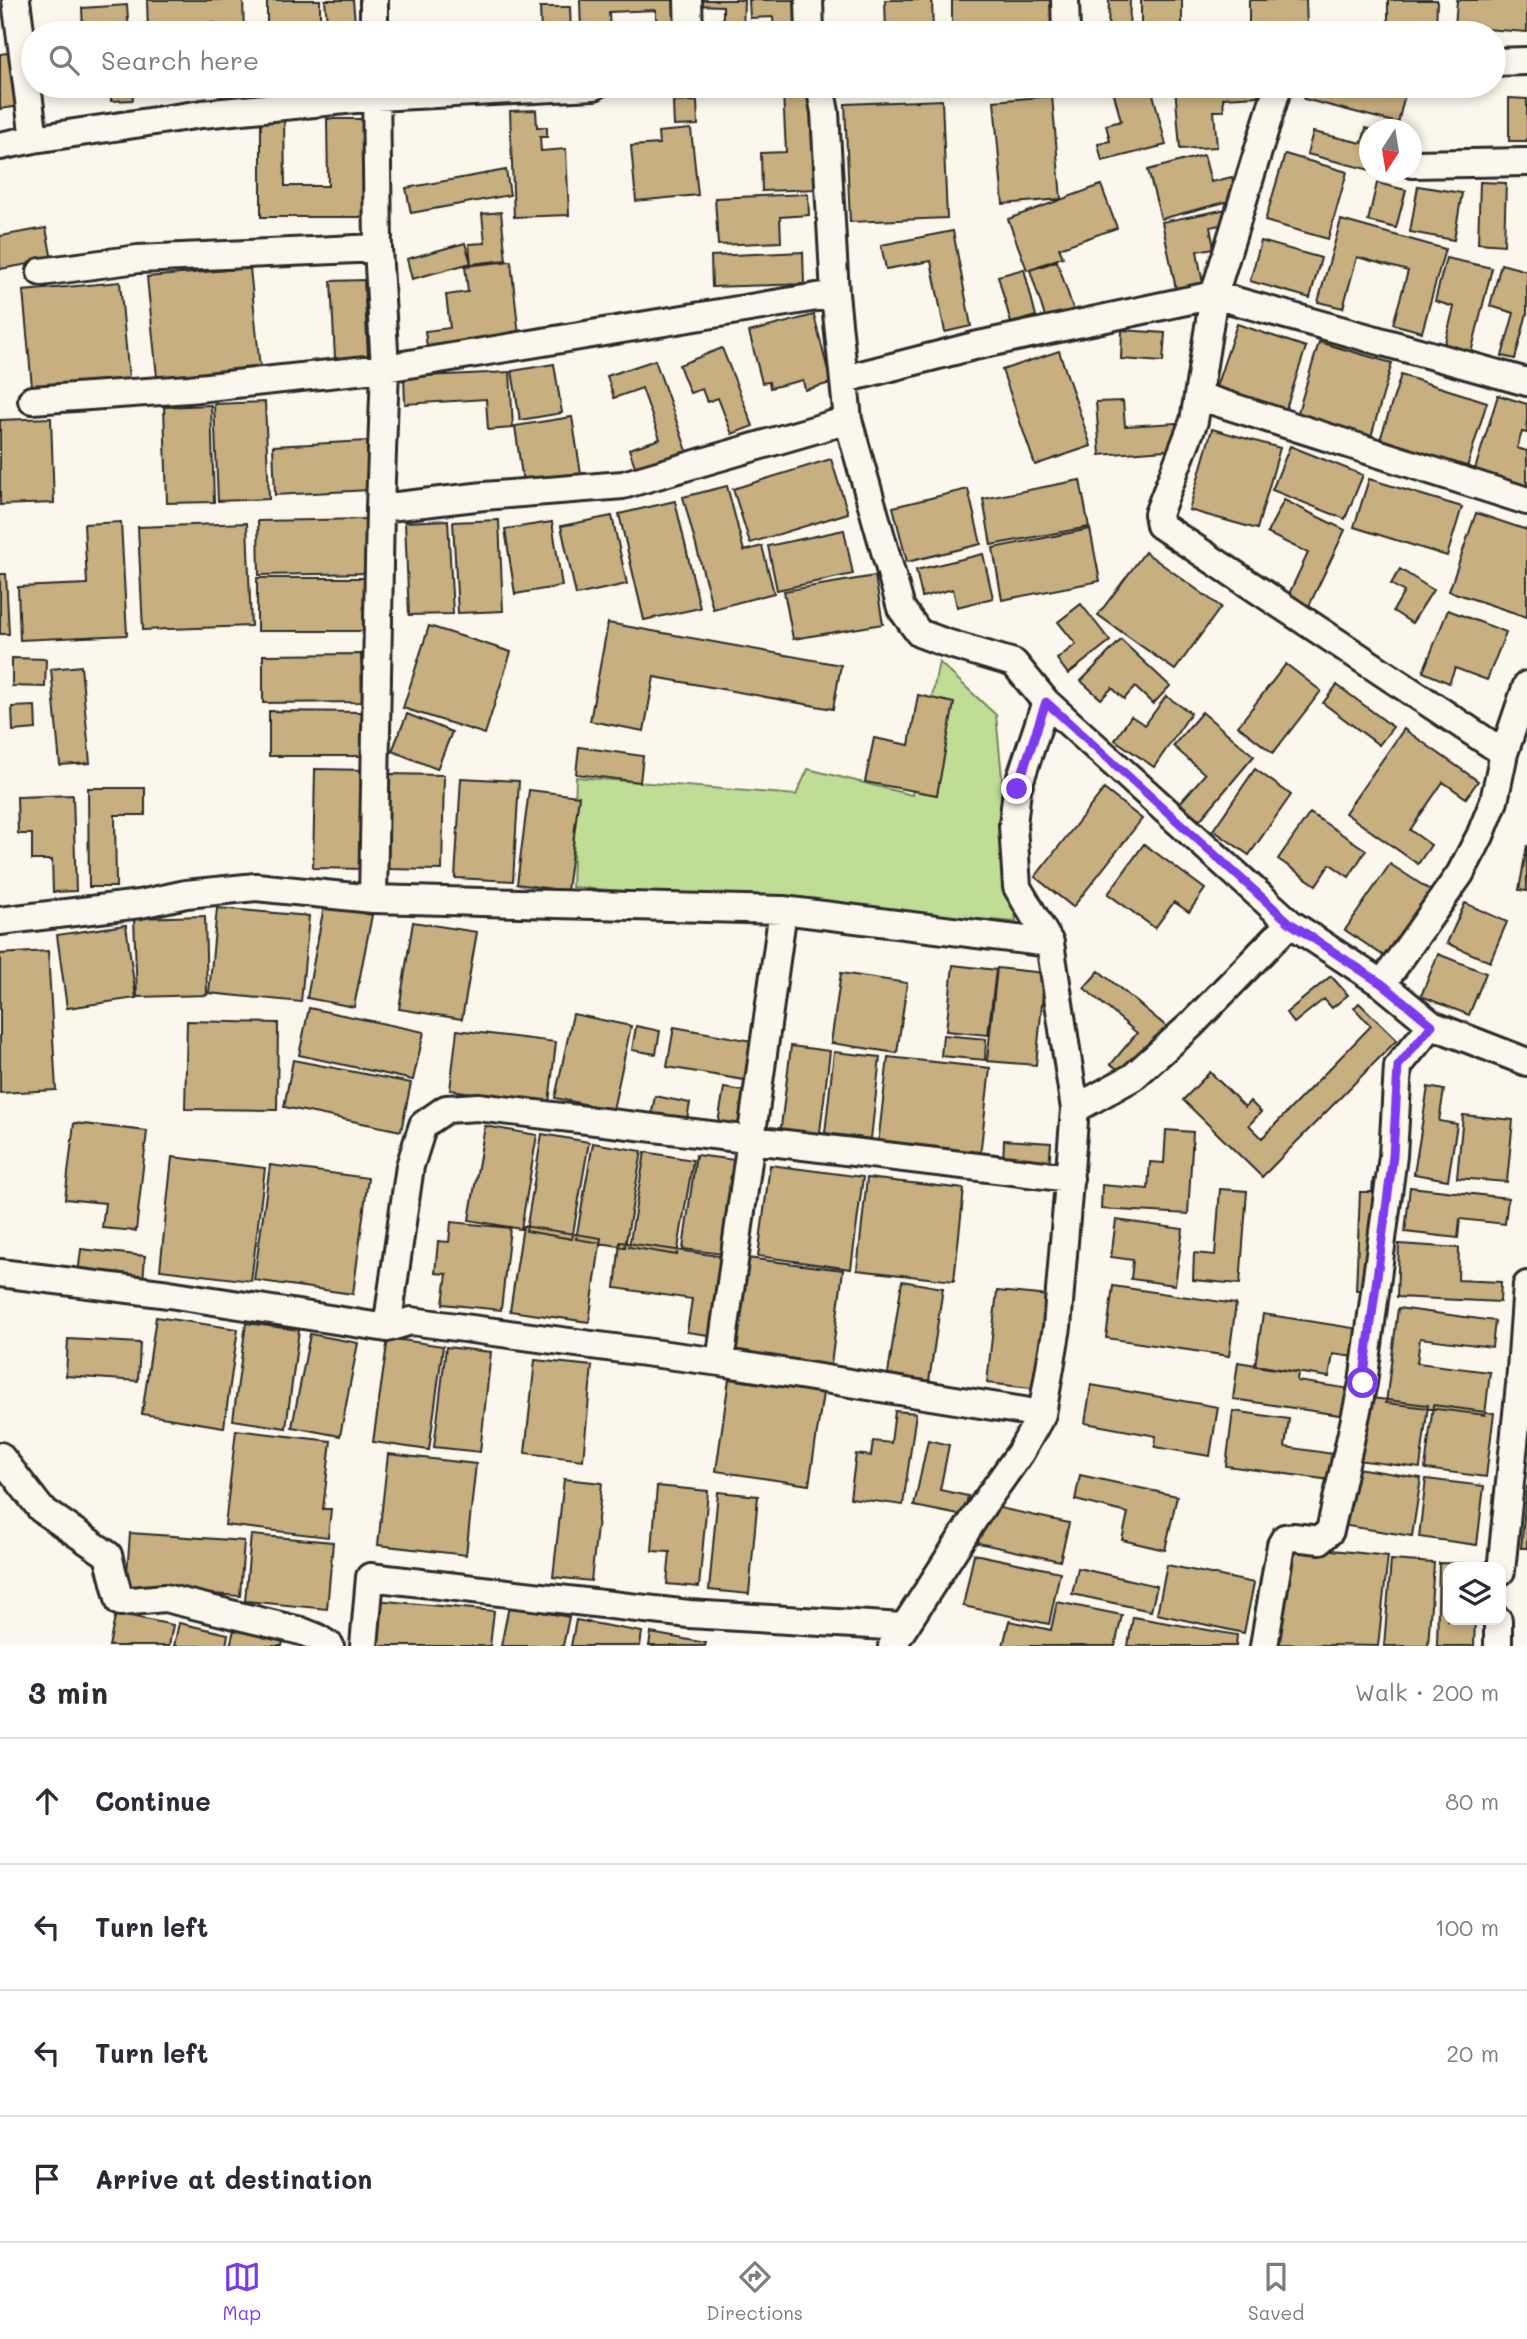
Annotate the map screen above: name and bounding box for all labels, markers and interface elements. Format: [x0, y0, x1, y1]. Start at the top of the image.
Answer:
search box [21, 21, 1506, 98]
icon: search [45, 41, 83, 79]
text: Search here [101, 43, 259, 77]
north arrow [1359, 119, 1422, 182]
route end [1001, 773, 1032, 804]
route start [1347, 1367, 1378, 1398]
map controls [1443, 1562, 1506, 1625]
button: layers [1443, 1562, 1506, 1625]
text: 3 min [28, 1672, 108, 1712]
text: Walk · 200 m [1355, 1677, 1499, 1707]
icon: ahead [28, 1782, 66, 1820]
text: Continue [95, 1784, 211, 1818]
text: 80 m [1445, 1786, 1499, 1816]
icon: left [28, 1908, 66, 1946]
text: Turn left [95, 1910, 208, 1944]
text: 100 m [1435, 1912, 1499, 1942]
icon: left [28, 2034, 66, 2072]
text: Turn left [95, 2036, 208, 2070]
text: 20 m [1446, 2038, 1499, 2068]
icon: arrive [28, 2160, 66, 2198]
text: Arrive at destination [95, 2162, 372, 2196]
tab: Map [223, 2258, 261, 2325]
tab: Directions [706, 2258, 803, 2325]
tab: Saved [1248, 2258, 1304, 2325]

